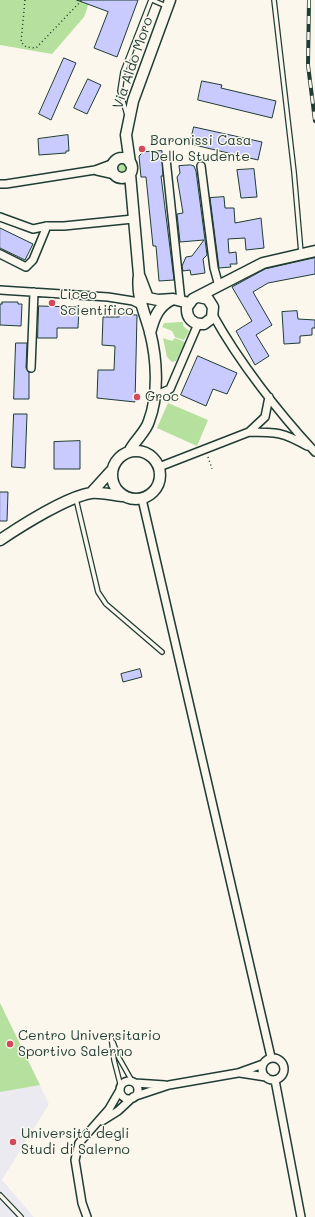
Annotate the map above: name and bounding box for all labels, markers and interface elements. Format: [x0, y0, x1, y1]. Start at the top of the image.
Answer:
street label: Via Aldo Moro [109, 15, 157, 111]
place label: Baronissi Casa Dello Studente [150, 133, 251, 166]
marker: Baronissi Casa Dello Studente [137, 144, 147, 154]
place label: Liceo Scientifico [60, 287, 134, 320]
marker: Liceo Scientifico [47, 298, 57, 308]
place label: Groc [145, 389, 179, 405]
marker: Groc [132, 392, 142, 402]
place label: Centro Universitario Sportivo Salerno [18, 1028, 160, 1060]
marker: Centro Universitario Sportivo Salerno [5, 1039, 15, 1049]
place label: Università degli Studi di Salerno [21, 1126, 130, 1158]
marker: Università degli Studi di Salerno [8, 1137, 18, 1147]

